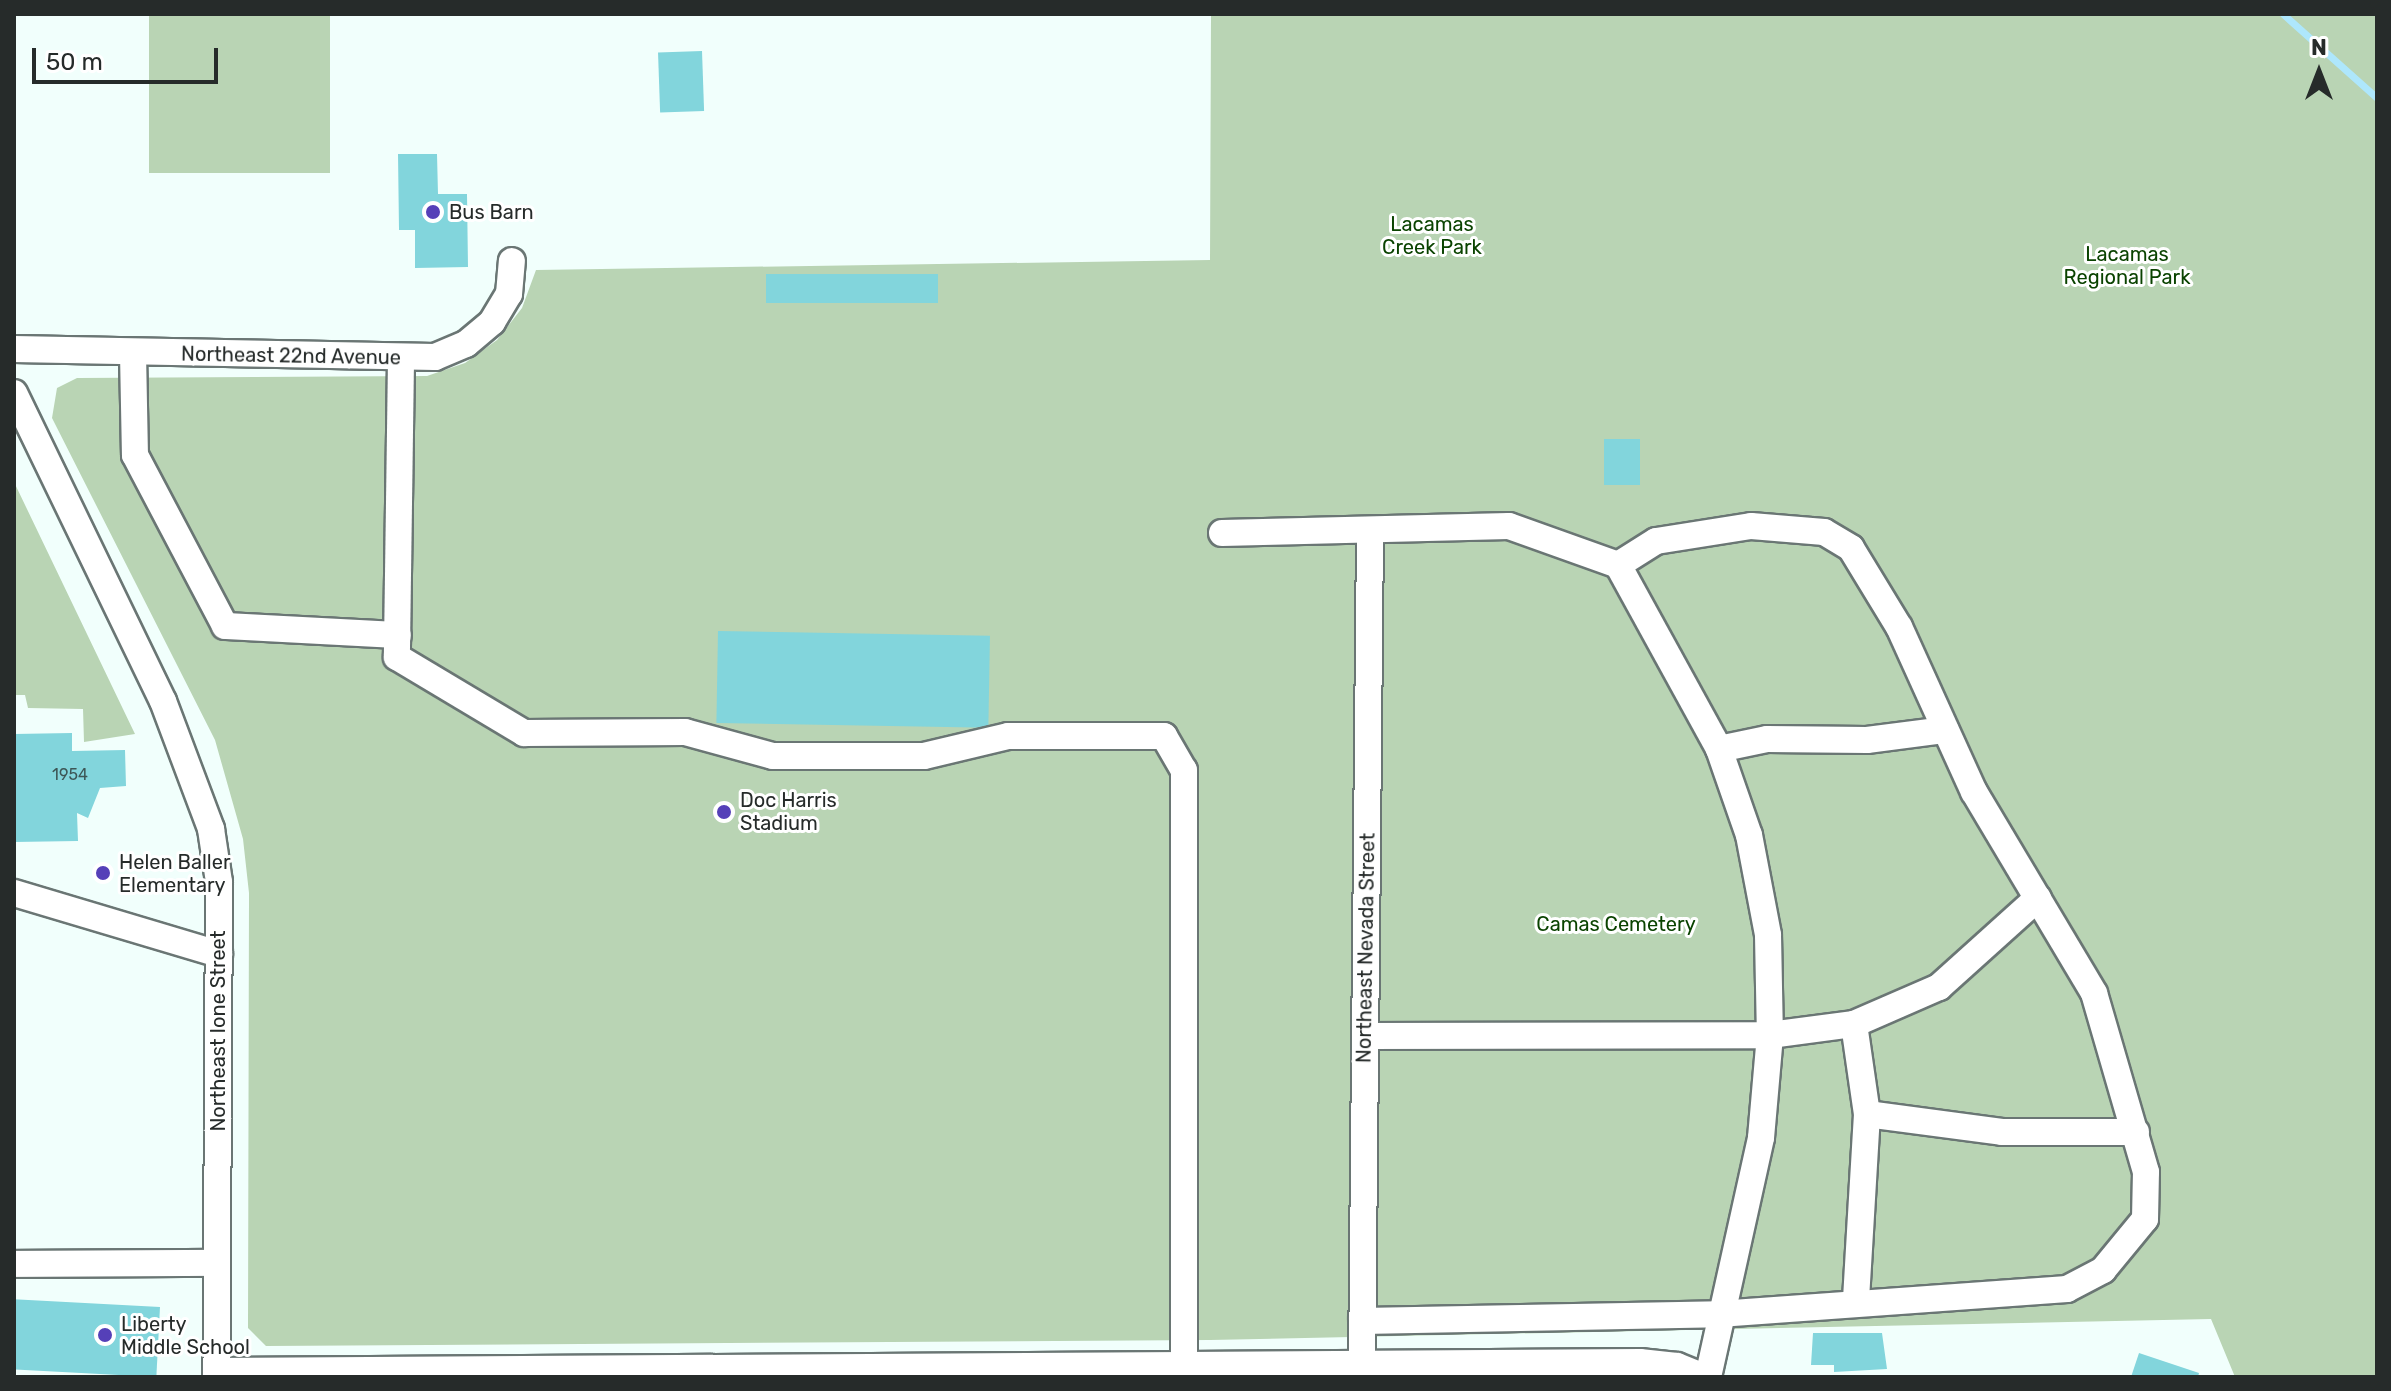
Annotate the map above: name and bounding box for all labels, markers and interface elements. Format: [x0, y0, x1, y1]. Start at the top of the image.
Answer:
scale bar [36, 32, 222, 82]
north arrow [2279, 32, 2359, 112]
text: N [2311, 34, 2327, 61]
text: 50 m [46, 48, 103, 76]
place label: Bus Barn [449, 200, 534, 224]
marker: Bus Barn [424, 203, 442, 221]
park label: Lacamas Creek Park [1382, 213, 1482, 260]
park label: Lacamas Regional Park [2064, 242, 2190, 289]
street label: Northeast 22nd Avenue [181, 342, 401, 370]
house number: 1954 [52, 765, 88, 785]
place label: Doc Harris Stadium [740, 788, 837, 835]
marker: Doc Harris Stadium [715, 803, 733, 821]
street label: Northeast Nevada Street [1352, 833, 1380, 1063]
place label: Helen Baller Elementary [119, 850, 230, 897]
marker: Helen Baller Elementary [94, 864, 112, 882]
park label: Camas Cemetery [1536, 912, 1696, 936]
street label: Northeast Ione Street [206, 930, 230, 1132]
place label: Liberty Middle School [121, 1312, 250, 1359]
marker: Liberty Middle School [96, 1326, 114, 1344]

